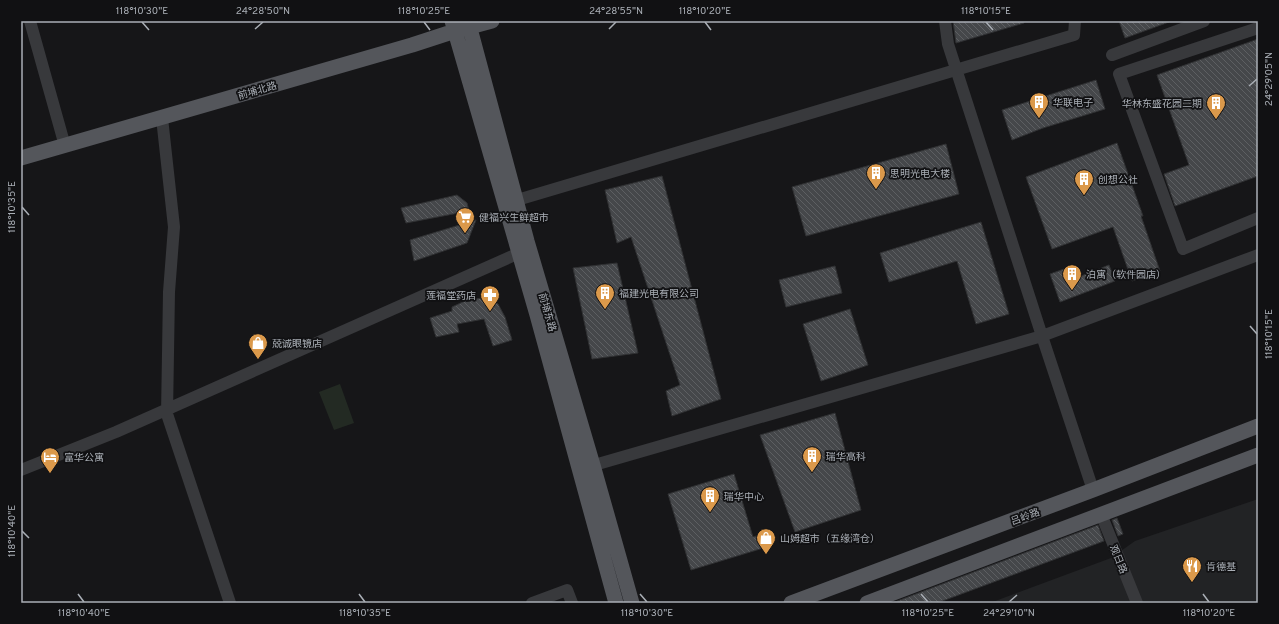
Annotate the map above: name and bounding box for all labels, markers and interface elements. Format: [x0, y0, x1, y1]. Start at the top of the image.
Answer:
text: 118°10'30"E [116, 5, 168, 18]
text: 24°28'50"N [236, 5, 290, 18]
text: 118°10'25"E [398, 5, 450, 18]
text: 24°28'55"N [589, 5, 643, 18]
text: 118°10'20"E [679, 5, 731, 18]
text: 118°10'15"E [961, 5, 1011, 18]
text: 24°29'05"N [1263, 52, 1276, 106]
street label: 前埔北路 [236, 80, 278, 103]
building icon: 华联电子 [1028, 91, 1050, 119]
building icon: 华林东盛花园二期 [1205, 92, 1227, 120]
place label: 华联电子 [1053, 97, 1093, 110]
place label: 华林东盛花园二期 [1122, 98, 1202, 111]
building icon: 思明光电大楼 [865, 162, 887, 190]
place label: 思明光电大楼 [890, 168, 950, 181]
building icon: 创想公社 [1073, 168, 1095, 196]
place label: 创想公社 [1098, 174, 1138, 187]
text: 118°10'35"E [6, 181, 19, 233]
supermarket icon: 健福兴生鲜超市 [454, 206, 476, 234]
place label: 健福兴生鲜超市 [479, 212, 549, 225]
building icon: 泊寓（软件园店） [1061, 263, 1083, 291]
place label: 泊寓（软件园店） [1086, 269, 1166, 282]
building icon: 福建光电有限公司 [594, 282, 616, 310]
pharmacy icon: 莲福堂药店 [479, 284, 501, 312]
place label: 福建光电有限公司 [619, 288, 699, 301]
place label: 莲福堂药店 [426, 290, 476, 303]
street label: 前埔东路 [535, 291, 558, 333]
text: 118°10'15"E [1263, 309, 1276, 359]
shop icon: 兢诚眼镜店 [247, 332, 269, 360]
place label: 兢诚眼镜店 [272, 338, 322, 351]
building icon: 瑞华高科 [801, 445, 823, 473]
hotel icon: 富华公寓 [39, 446, 61, 474]
place label: 瑞华高科 [826, 451, 866, 464]
place label: 富华公寓 [64, 452, 104, 465]
building icon: 瑞华中心 [699, 485, 721, 513]
place label: 瑞华中心 [724, 491, 764, 504]
text: 118°10'40"E [6, 505, 19, 557]
street label: 吕岭路 [1009, 506, 1042, 529]
shop icon: 山姆超市（五缘湾仓） [755, 527, 777, 555]
place label: 山姆超市（五缘湾仓） [780, 533, 880, 546]
street label: 观日路 [1106, 543, 1129, 576]
restaurant icon: 肯德基 [1181, 555, 1203, 583]
place label: 肯德基 [1206, 561, 1236, 574]
text: 118°10'40"E [58, 607, 110, 620]
text: 118°10'35"E [339, 607, 391, 620]
text: 118°10'30"E [621, 607, 673, 620]
text: 118°10'25"E [902, 607, 954, 620]
text: 24°29'10"N [983, 607, 1035, 620]
text: 118°10'20"E [1183, 607, 1235, 620]

